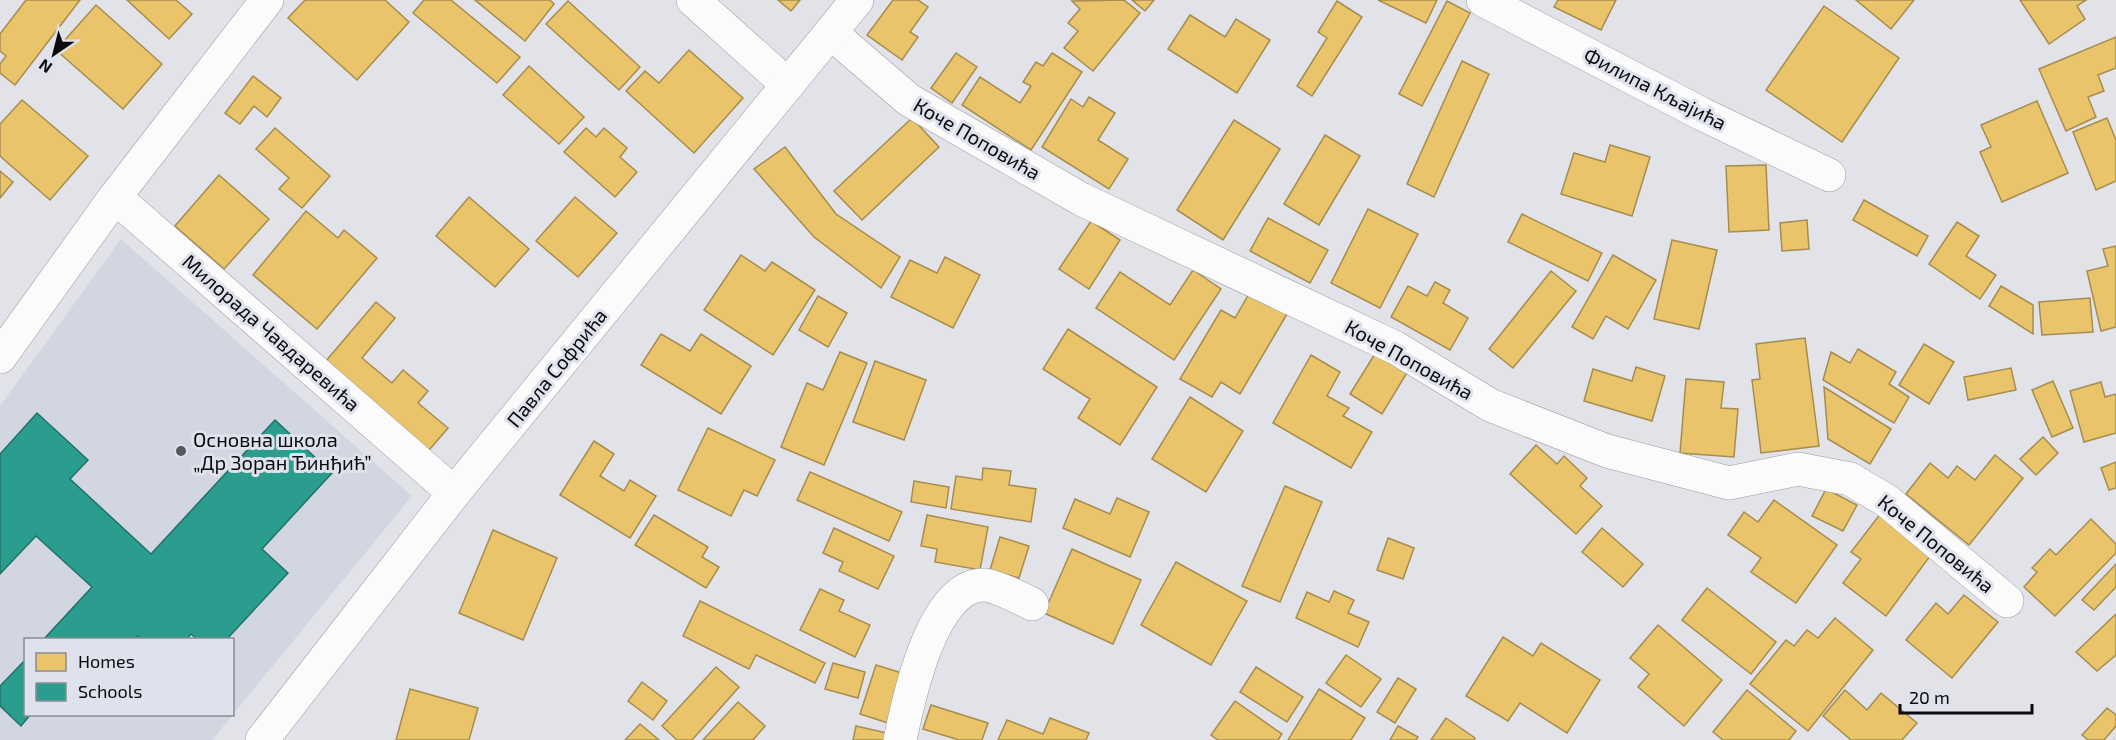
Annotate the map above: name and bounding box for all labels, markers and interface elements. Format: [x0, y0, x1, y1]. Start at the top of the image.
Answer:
north arrow [24, 24, 84, 84]
street label: Филипа Кљајића [1580, 42, 1731, 134]
text: N [35, 56, 55, 78]
street label: Коче Поповића [910, 92, 1045, 184]
street label: Милорада Чавдаревића [178, 249, 365, 416]
street label: Павла Софрића [501, 303, 611, 431]
street label: Коче Поповића [1341, 314, 1478, 404]
place label: Основна школа „Др Зоран Ђинђић” [193, 427, 372, 475]
marker: Основна школа „Др Зоран Ђинђић” [174, 444, 188, 458]
street label: Коче Поповића [1874, 489, 2000, 597]
legend [24, 638, 234, 716]
text: Homes [78, 650, 135, 672]
scale bar [1900, 677, 2032, 715]
text: Schools [78, 680, 142, 702]
text: 20 m [1909, 686, 1950, 708]

